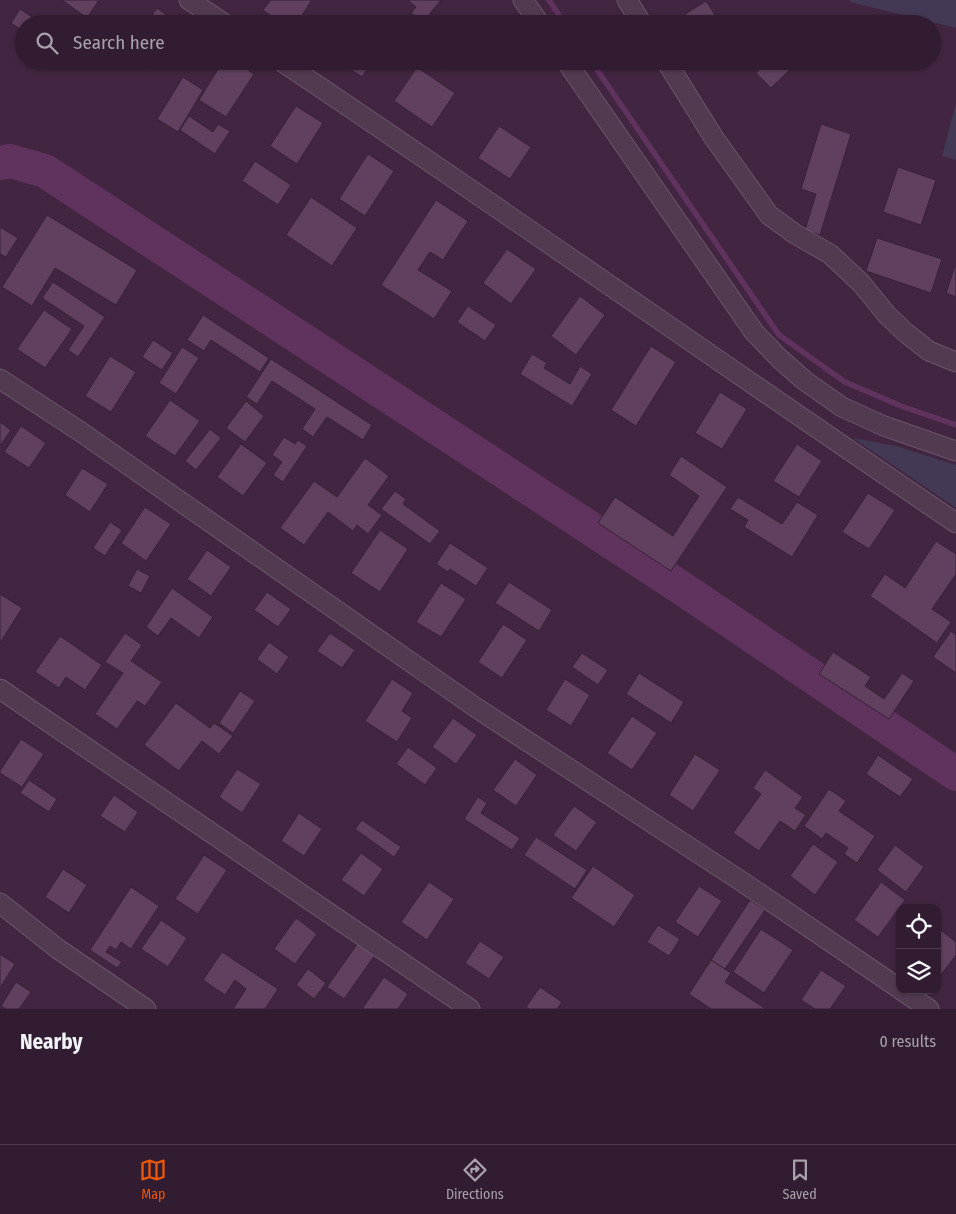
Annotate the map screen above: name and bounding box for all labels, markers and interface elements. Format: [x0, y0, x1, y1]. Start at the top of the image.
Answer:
search box [15, 15, 941, 70]
icon: search [33, 29, 61, 57]
text: Search here [73, 31, 165, 54]
map controls [896, 904, 941, 994]
button: locate [896, 904, 941, 949]
button: layers [896, 949, 941, 994]
text: Nearby [20, 1029, 82, 1055]
text: 0 results [879, 1032, 936, 1051]
tab: Map [139, 1156, 167, 1203]
tab: Directions [446, 1156, 504, 1203]
tab: Saved [782, 1156, 817, 1203]

